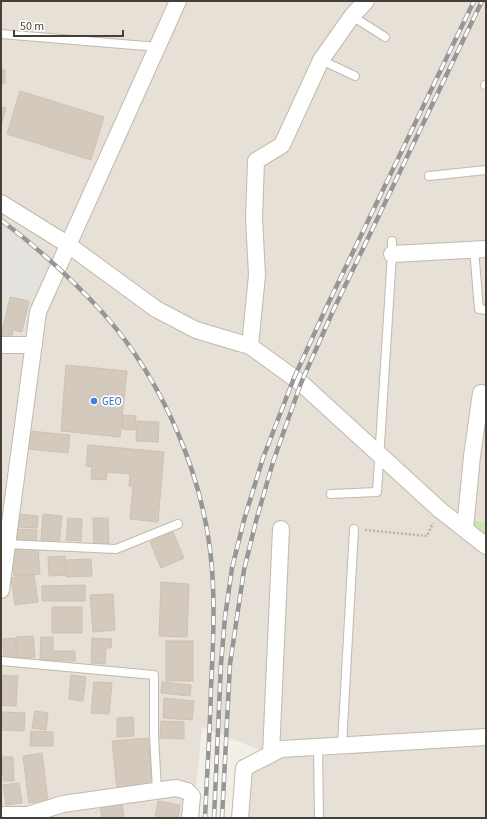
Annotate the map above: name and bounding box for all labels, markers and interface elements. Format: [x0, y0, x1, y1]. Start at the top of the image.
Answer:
scale bar [14, 12, 123, 38]
text: 50 m [20, 18, 44, 35]
place label: GEO [102, 394, 122, 409]
marker: GEO [89, 396, 99, 406]

